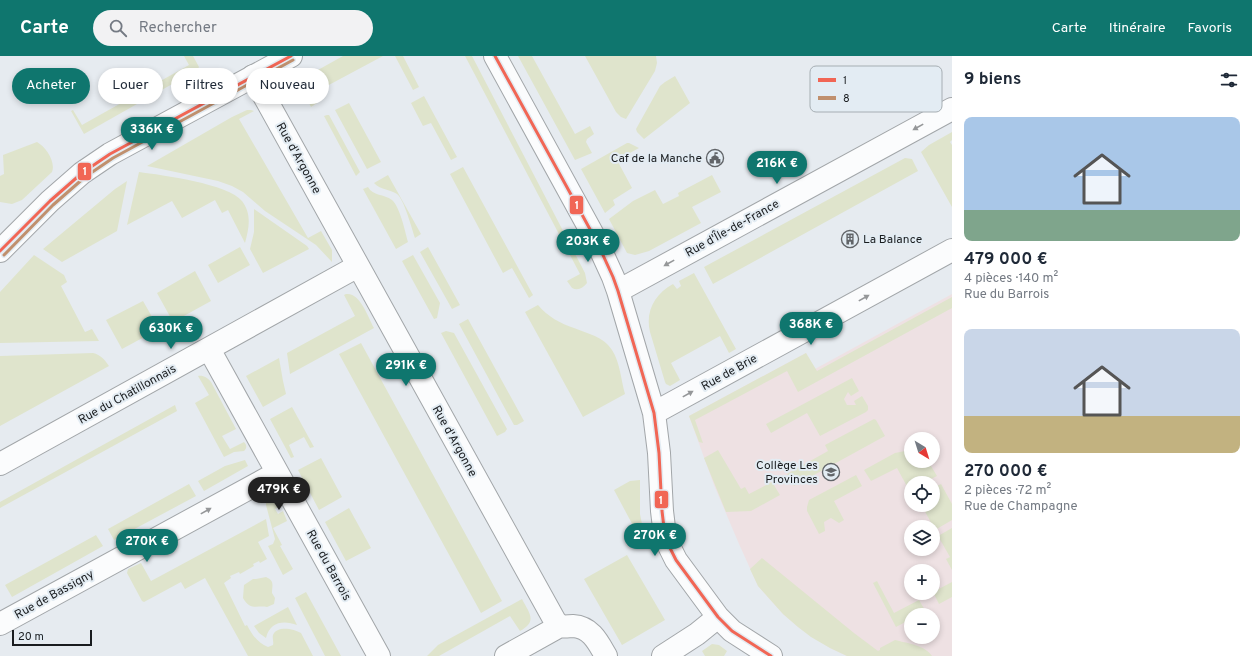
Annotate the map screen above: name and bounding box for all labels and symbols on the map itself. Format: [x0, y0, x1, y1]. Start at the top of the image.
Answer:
legend [810, 66, 942, 112]
text: 1 [843, 74, 847, 88]
text: 8 [843, 92, 850, 106]
pin: 336K € [119, 117, 185, 151]
street label: Rue d'Argonne [272, 120, 324, 197]
one-way arrow [912, 124, 924, 131]
public building icon: Caf de la Manche [705, 148, 725, 168]
place label: Caf de la Manche [611, 151, 702, 167]
pin: 216K € [744, 151, 810, 185]
line badge: 1 [77, 162, 92, 181]
text: 1 [83, 165, 87, 179]
line badge: 1 [569, 195, 584, 215]
street label: Rue d'Île-de-France [683, 196, 782, 261]
text: 1 [575, 199, 579, 213]
pin: 203K € [555, 229, 621, 263]
building icon: La Balance [840, 229, 860, 249]
place label: La Balance [863, 232, 922, 248]
one-way arrow [663, 260, 674, 267]
one-way arrow [858, 295, 870, 302]
pin: 368K € [778, 312, 844, 346]
pin: 630K € [138, 316, 204, 350]
street label: Rue de Brie [699, 351, 760, 395]
pin: 291K € [373, 353, 439, 387]
street label: Rue du Chatillonnais [76, 361, 179, 428]
one-way arrow [683, 391, 694, 397]
street label: Rue d'Argonne [428, 403, 480, 480]
north arrow [904, 432, 940, 468]
place label: Collège Les Provinces [756, 458, 818, 488]
school or university icon: Collège Les Provinces [821, 462, 841, 482]
pin: 479K € [246, 477, 312, 511]
line badge: 1 [654, 490, 669, 509]
text: 1 [659, 494, 663, 508]
one-way arrow [201, 508, 212, 515]
pin: 270K € [622, 523, 688, 557]
street label: Rue du Barrois [302, 527, 354, 604]
pin: 270K € [114, 529, 180, 563]
street label: Rue de Bassigny [12, 566, 97, 623]
scale bar [12, 628, 92, 647]

